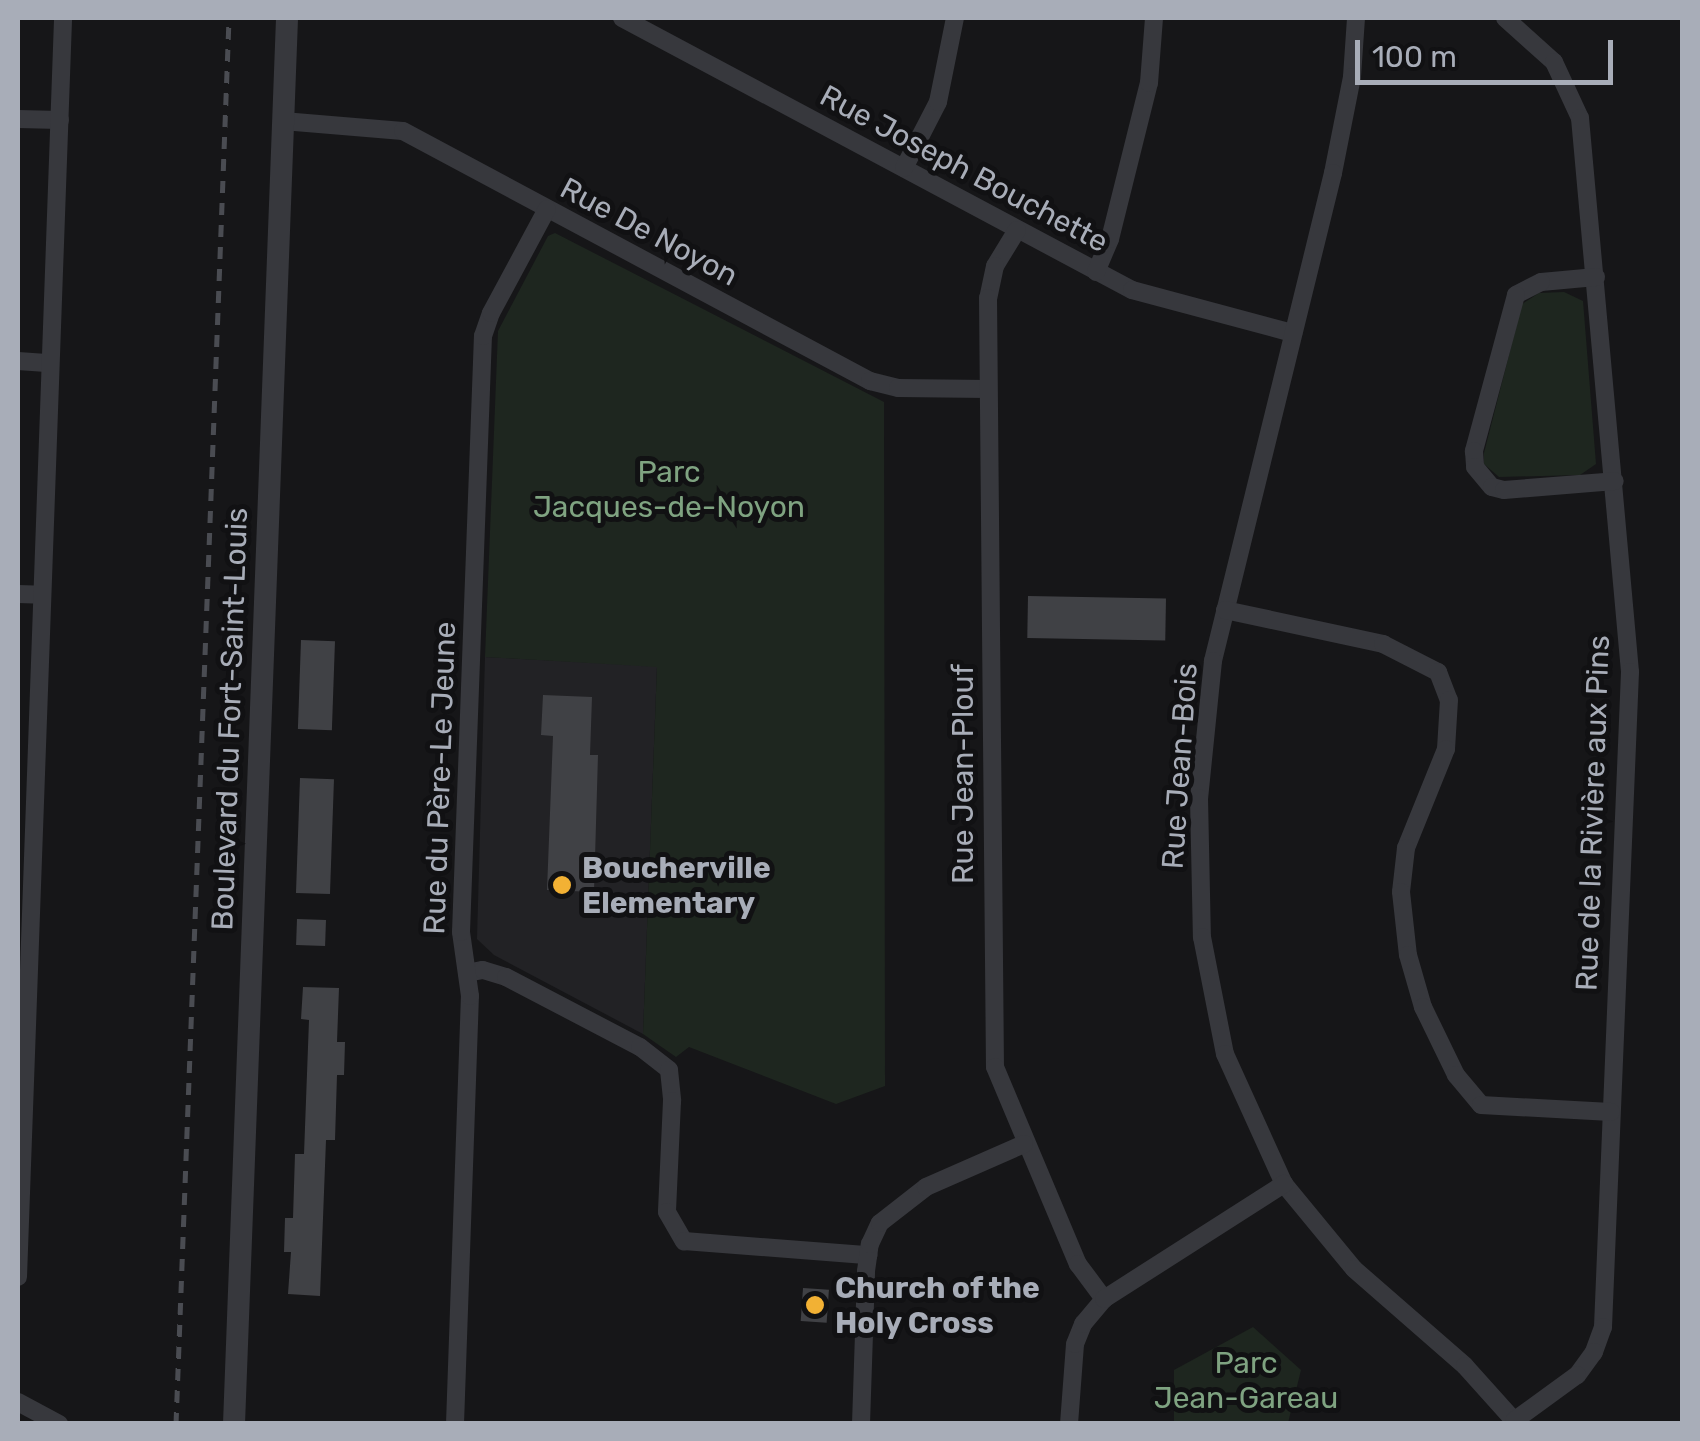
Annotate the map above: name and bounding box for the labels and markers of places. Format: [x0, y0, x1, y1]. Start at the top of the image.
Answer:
place label: Boucherville Elementary [582, 850, 771, 920]
marker: Boucherville Elementary [551, 874, 573, 896]
place label: Church of the Holy Cross [835, 1270, 1041, 1340]
marker: Church of the Holy Cross [804, 1294, 826, 1316]

